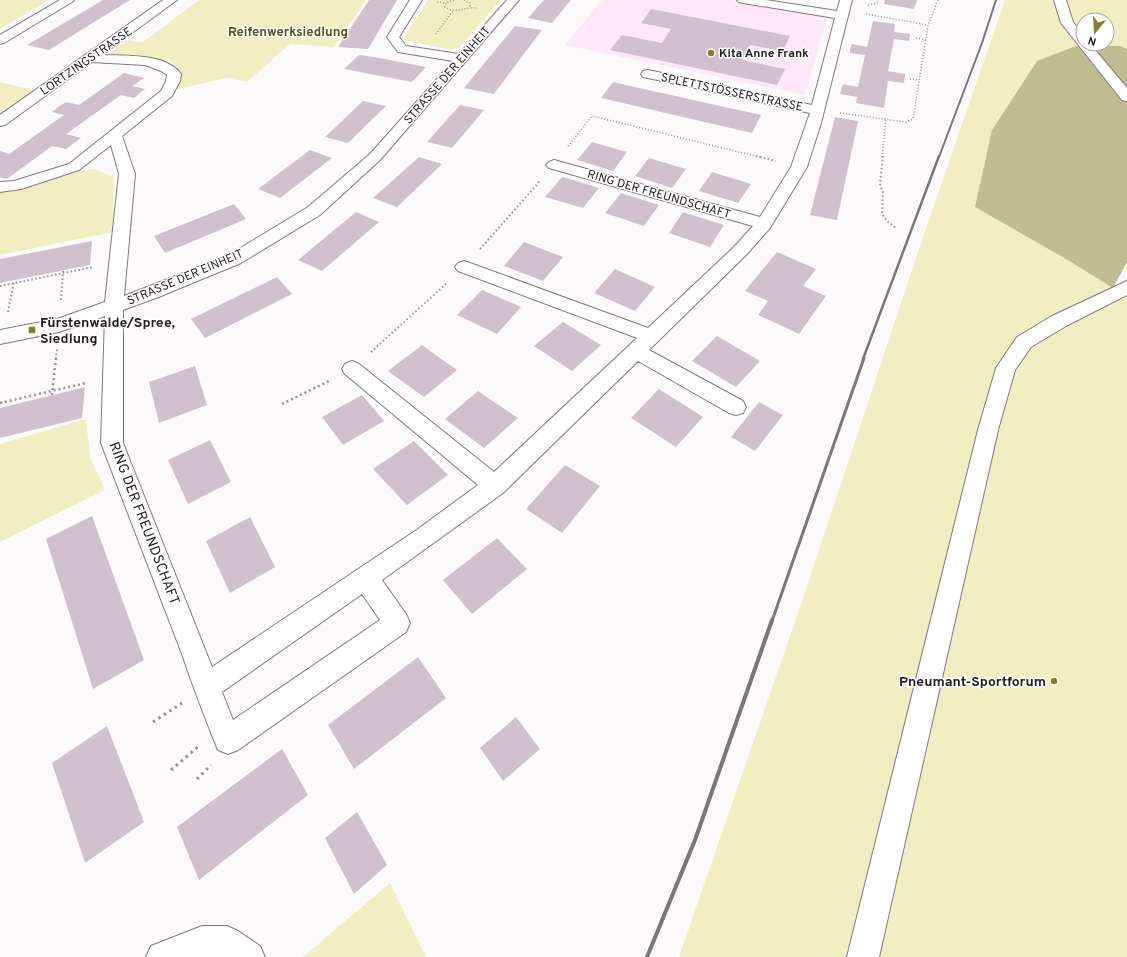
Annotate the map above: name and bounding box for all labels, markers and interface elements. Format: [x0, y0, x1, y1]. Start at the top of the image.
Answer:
north arrow [1075, 12, 1115, 52]
street label: STRASSE DER EINHEIT [401, 23, 495, 128]
street label: LORTZINGSTRASSE [37, 24, 136, 100]
district label: Reifenwerksiedlung [228, 25, 348, 41]
text: N [1086, 33, 1098, 48]
place label: Kita Anne Frank [719, 46, 809, 62]
marker: Kita Anne Frank [706, 48, 716, 58]
street label: SPLETTSTÖSSERSTRASSE [659, 70, 804, 116]
street label: RING DER FREUNDSCHAFT [585, 167, 732, 223]
street label: STRASSE DER EINHEIT [125, 246, 246, 310]
place label: Fürstenwalde/Spree, Siedlung [40, 315, 175, 348]
marker: Fürstenwalde/Spree, Siedlung [27, 325, 37, 335]
street label: RING DER FREUNDSCHAFT [105, 440, 183, 607]
place label: Pneumant-Sportforum [899, 674, 1046, 691]
marker: Pneumant-Sportforum [1049, 676, 1059, 686]

